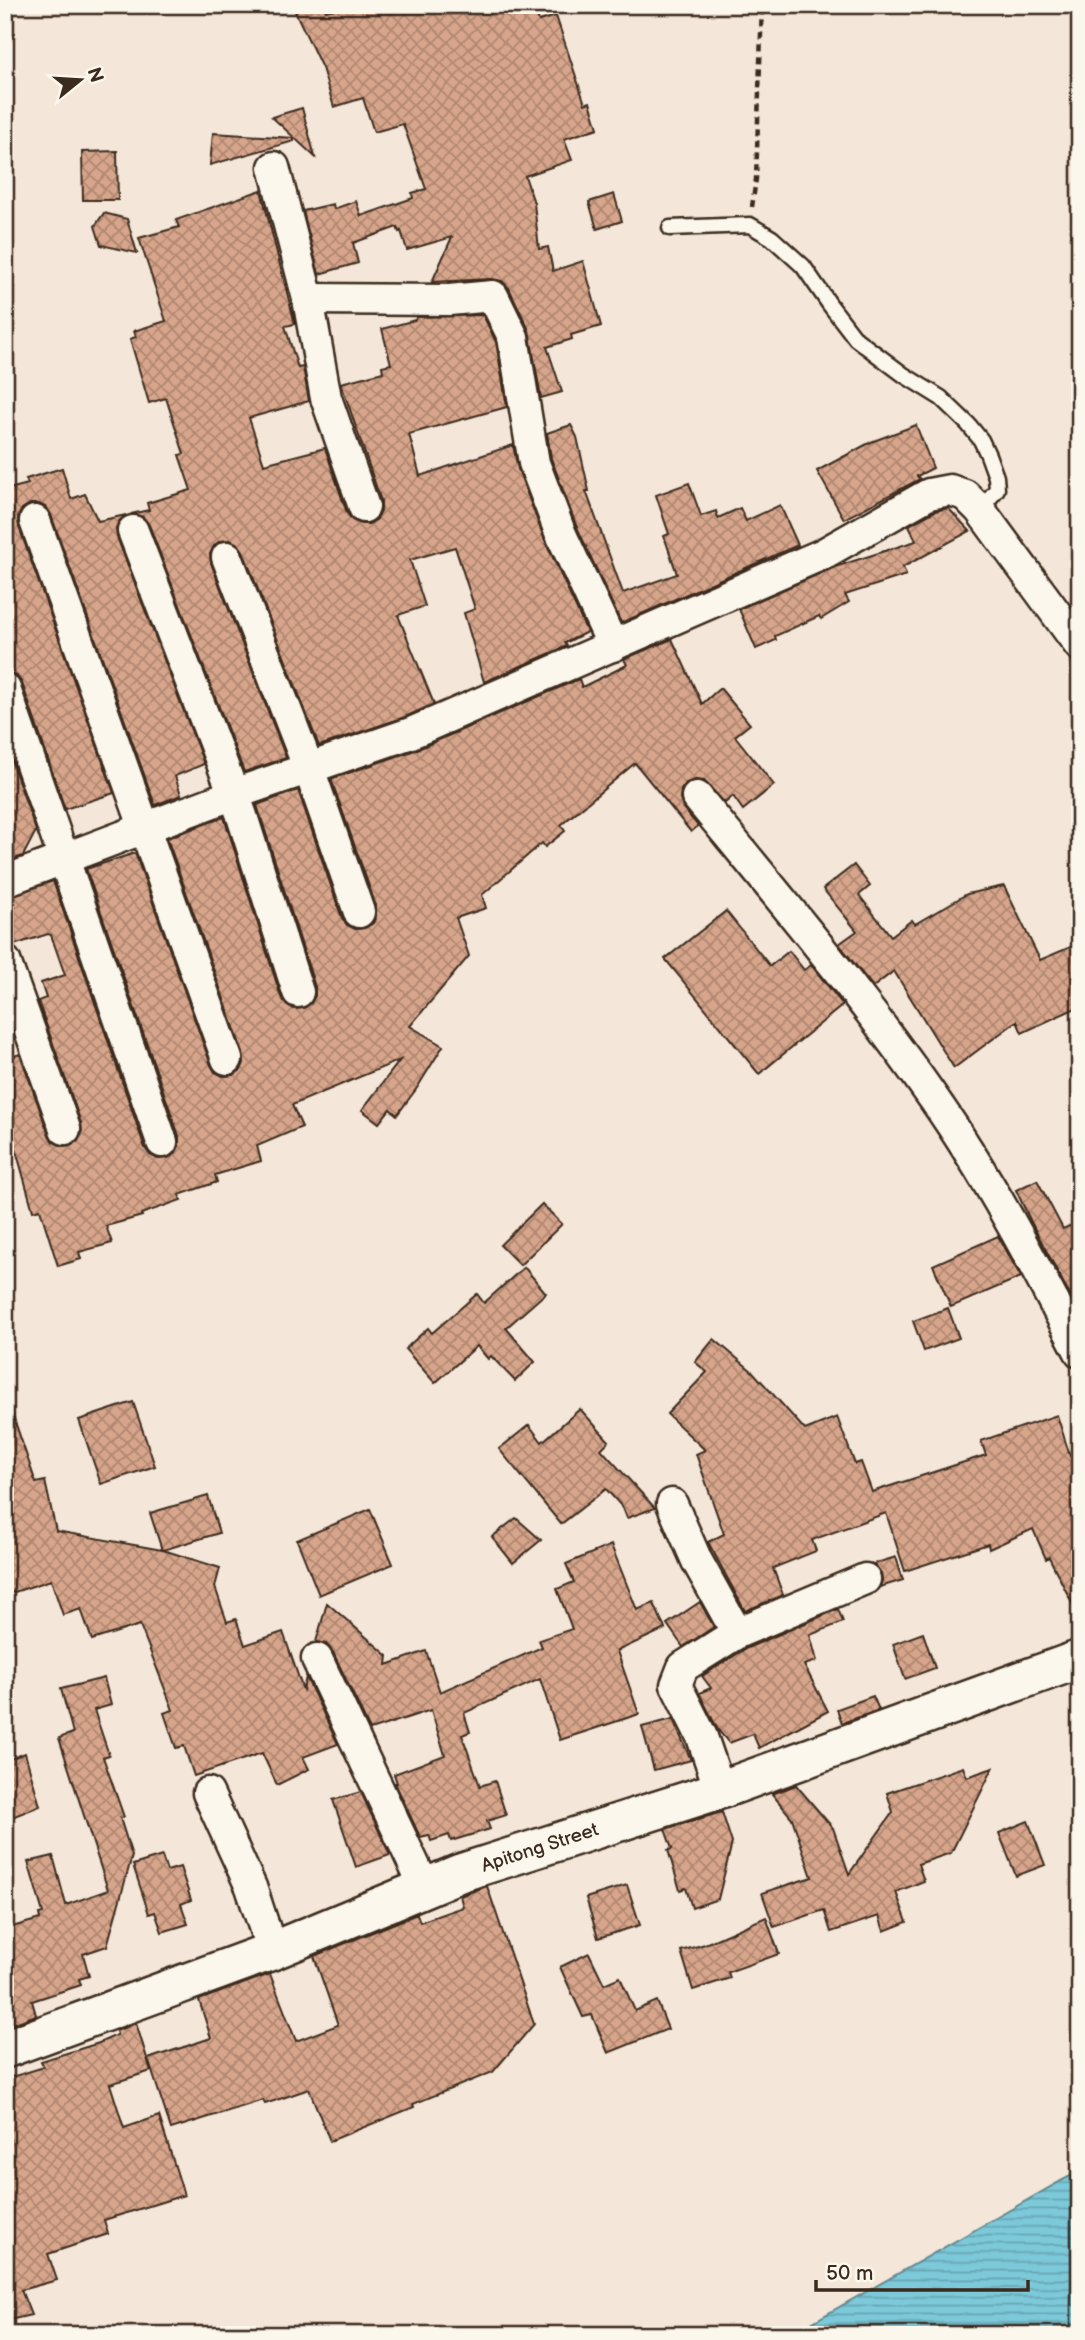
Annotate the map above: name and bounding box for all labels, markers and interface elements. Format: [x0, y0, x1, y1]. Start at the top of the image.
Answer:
north arrow [46, 46, 116, 116]
text: N [82, 65, 108, 86]
street label: Apitong Street [479, 1818, 602, 1878]
scale bar [816, 2249, 1027, 2293]
text: 50 m [826, 2261, 873, 2286]

